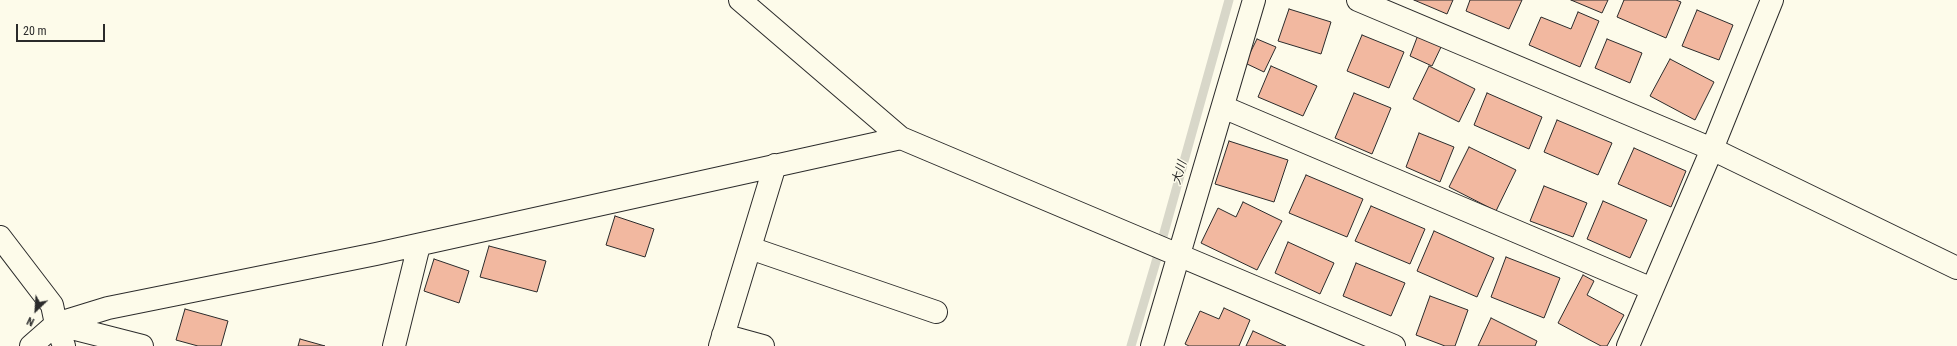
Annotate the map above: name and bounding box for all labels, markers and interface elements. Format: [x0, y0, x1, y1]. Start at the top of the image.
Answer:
scale bar [18, 16, 107, 42]
text: 20 m [23, 24, 47, 38]
water label: 大川 [1170, 159, 1190, 187]
north arrow [16, 290, 56, 330]
text: N [25, 314, 37, 329]

